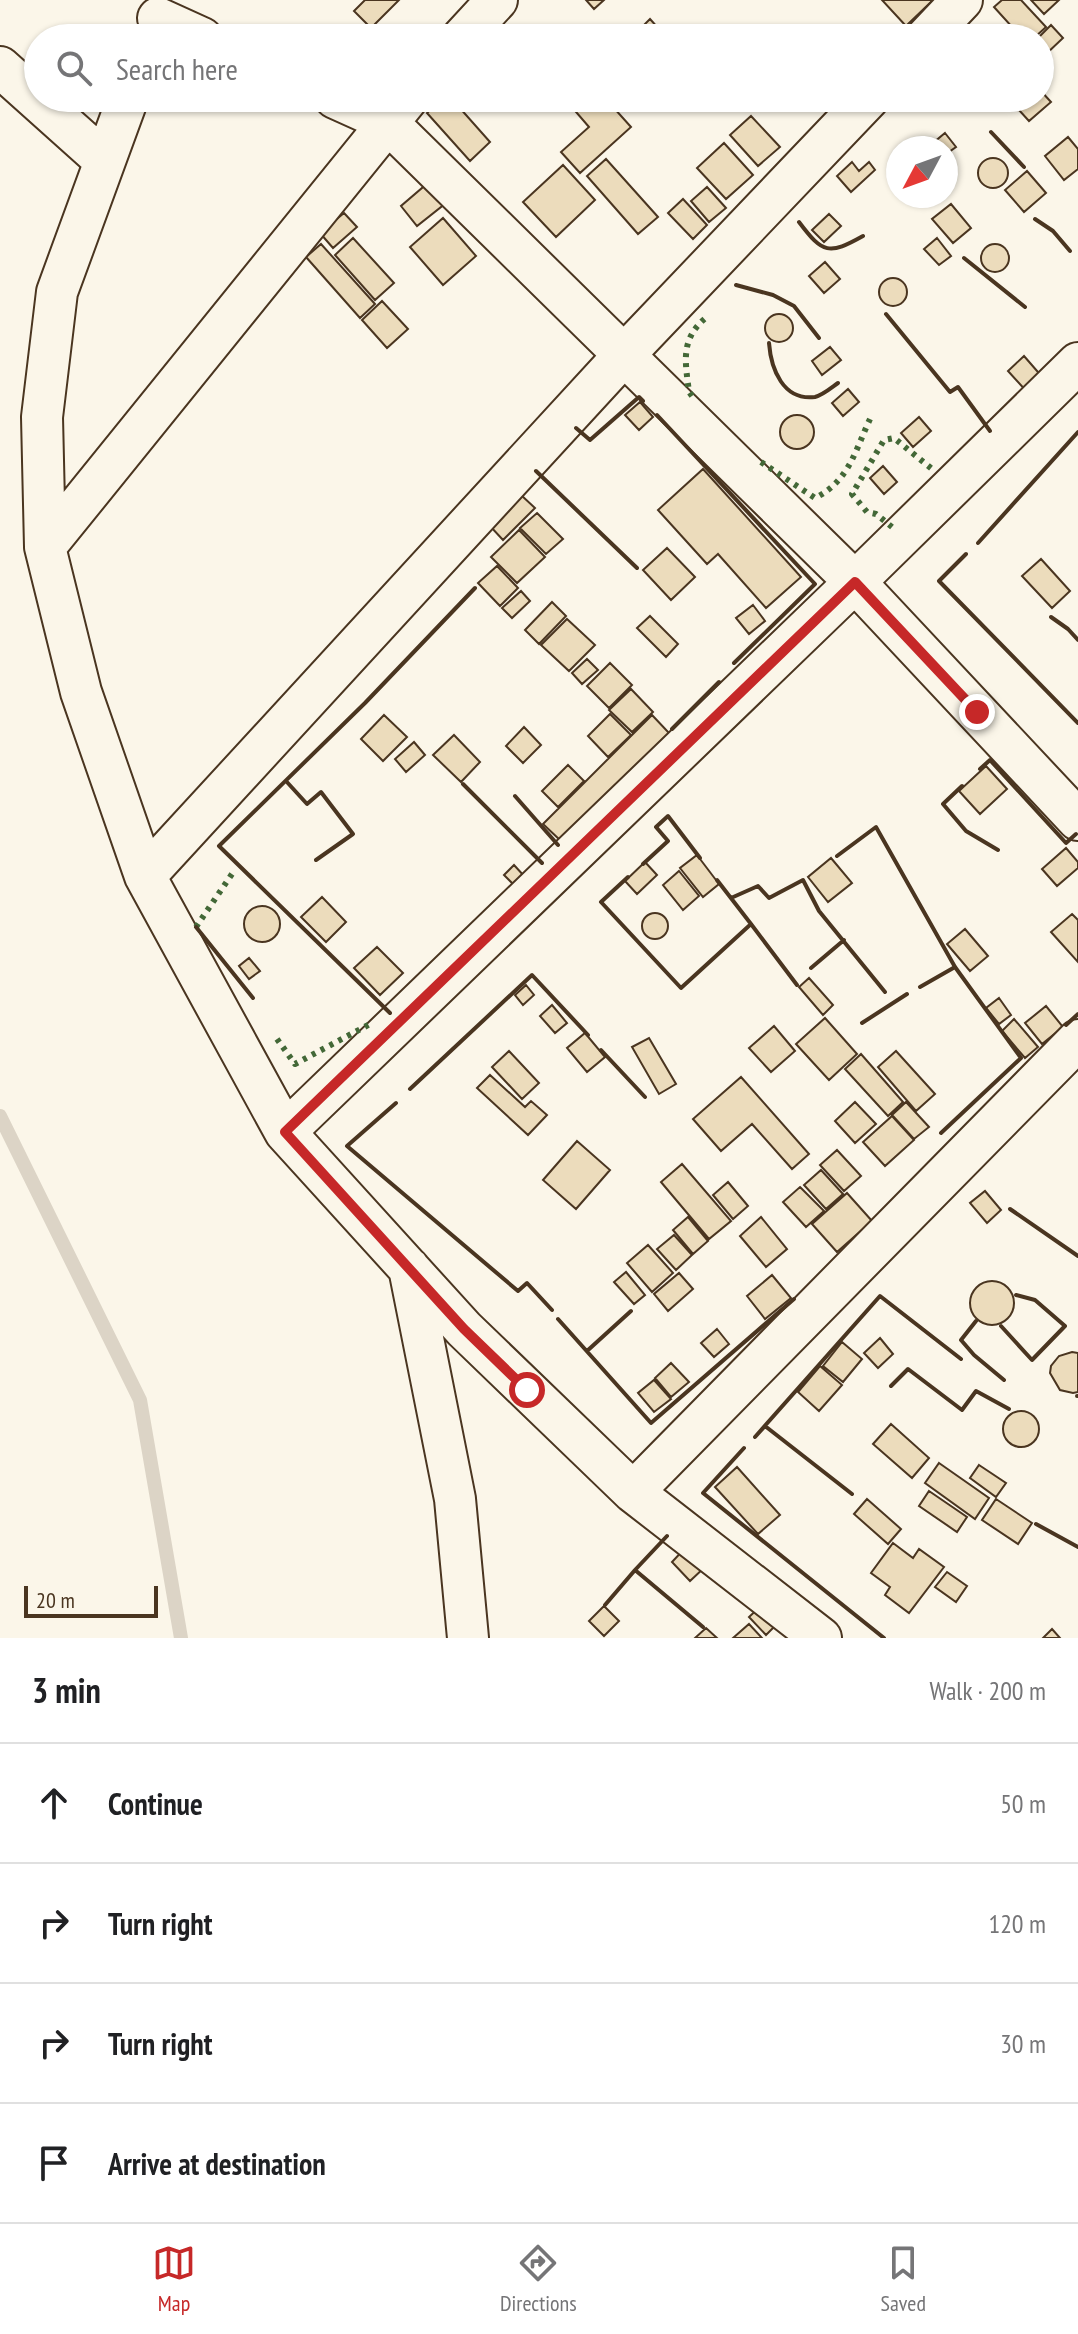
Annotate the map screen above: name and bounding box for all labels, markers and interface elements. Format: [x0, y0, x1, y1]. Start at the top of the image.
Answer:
search box [24, 24, 1054, 112]
icon: search [52, 46, 96, 90]
text: Search here [116, 49, 238, 88]
north arrow [886, 136, 958, 208]
route end [959, 694, 995, 730]
route start [509, 1372, 545, 1408]
scale bar [24, 1582, 158, 1618]
text: 20 m [36, 1586, 75, 1614]
text: 3 min [32, 1668, 101, 1712]
text: Walk · 200 m [929, 1674, 1046, 1707]
icon: ahead [32, 1781, 76, 1825]
text: Continue [108, 1784, 203, 1823]
text: 50 m [1000, 1787, 1046, 1820]
icon: right [32, 1901, 76, 1945]
text: Turn right [108, 1904, 212, 1943]
text: 120 m [988, 1907, 1046, 1940]
icon: right [32, 2021, 76, 2065]
text: Turn right [108, 2024, 212, 2063]
text: 30 m [1000, 2027, 1046, 2060]
icon: arrive [32, 2141, 76, 2185]
text: Arrive at destination [108, 2144, 326, 2183]
tab: Map [152, 2241, 196, 2317]
tab: Directions [500, 2241, 577, 2317]
tab: Saved [881, 2241, 926, 2317]

